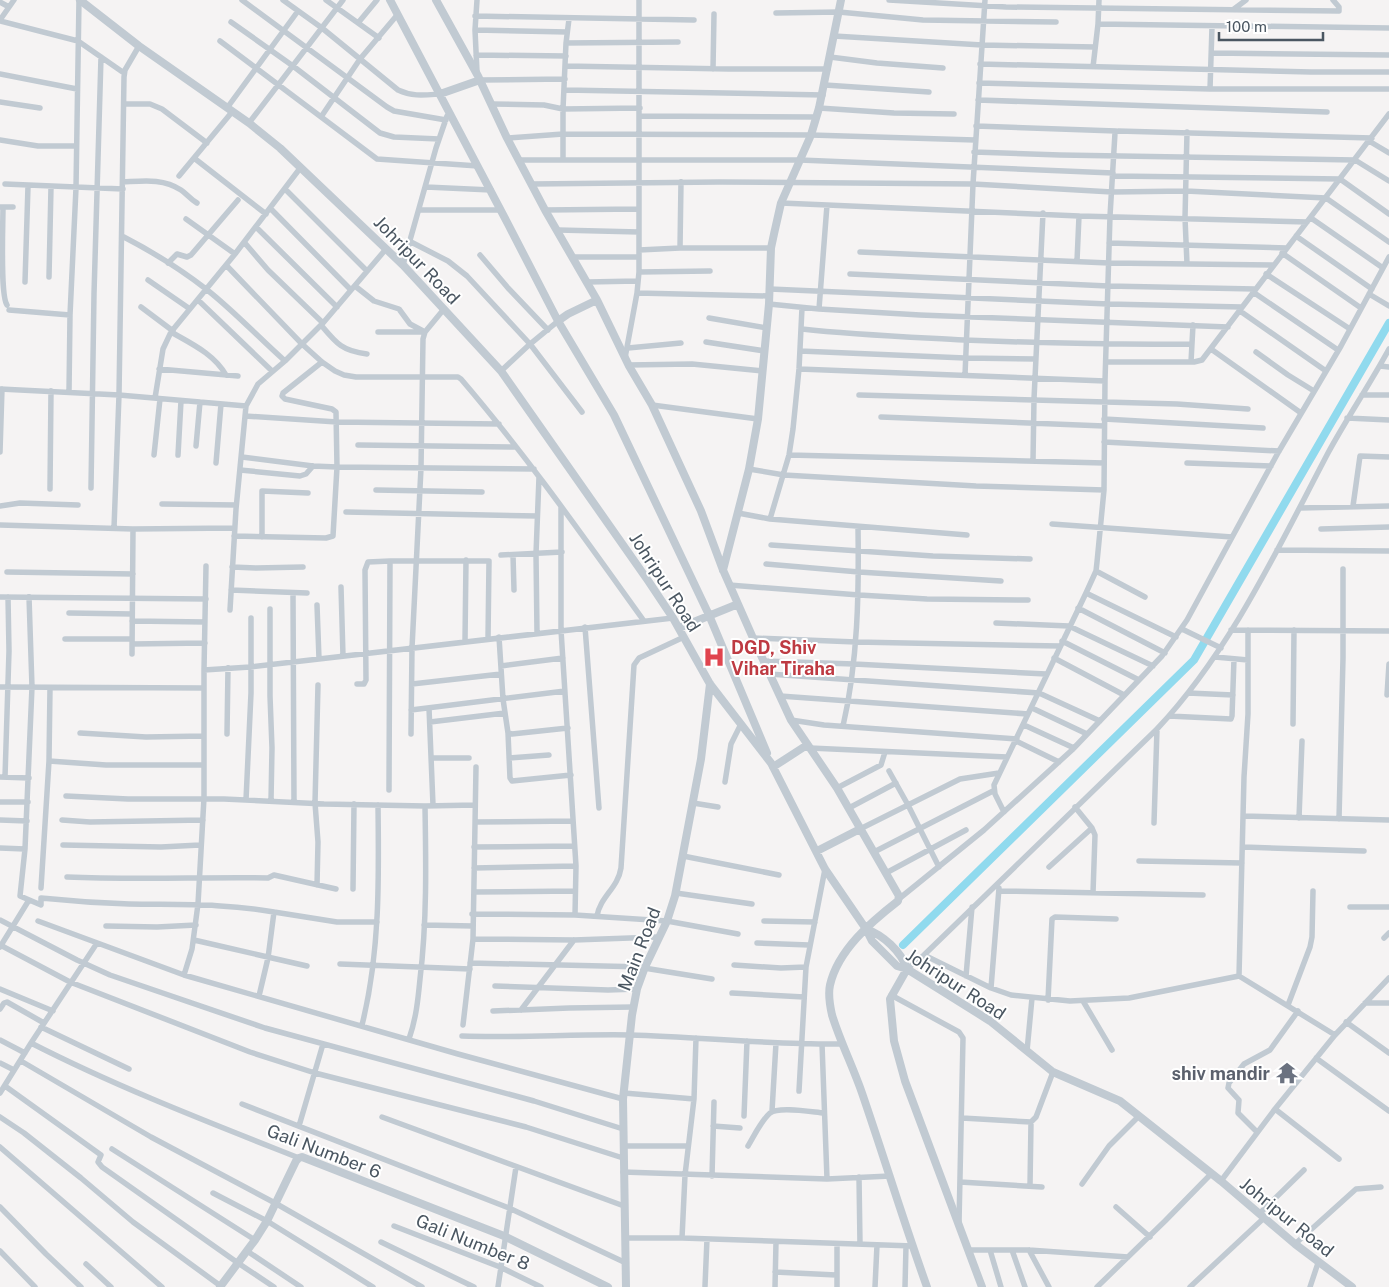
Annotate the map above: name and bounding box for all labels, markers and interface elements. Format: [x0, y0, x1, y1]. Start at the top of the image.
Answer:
scale bar [1219, 10, 1323, 42]
text: 100 m [1226, 18, 1267, 35]
street label: Johripur Road [370, 212, 464, 308]
street label: Johripur Road [625, 528, 705, 636]
place label: DGD, Shiv Vihar Tiraha [731, 637, 835, 679]
hospital icon: DGD, Shiv Vihar Tiraha [701, 644, 727, 670]
street label: Main Road [613, 904, 665, 994]
street label: Johripur Road [902, 944, 1010, 1024]
temple icon: shiv mandir [1274, 1060, 1300, 1086]
place label: shiv mandir [1172, 1063, 1271, 1084]
street label: Gali Number 6 [264, 1120, 384, 1182]
street label: Johripur Road [1236, 1173, 1338, 1261]
street label: Gali Number 8 [413, 1210, 533, 1274]

